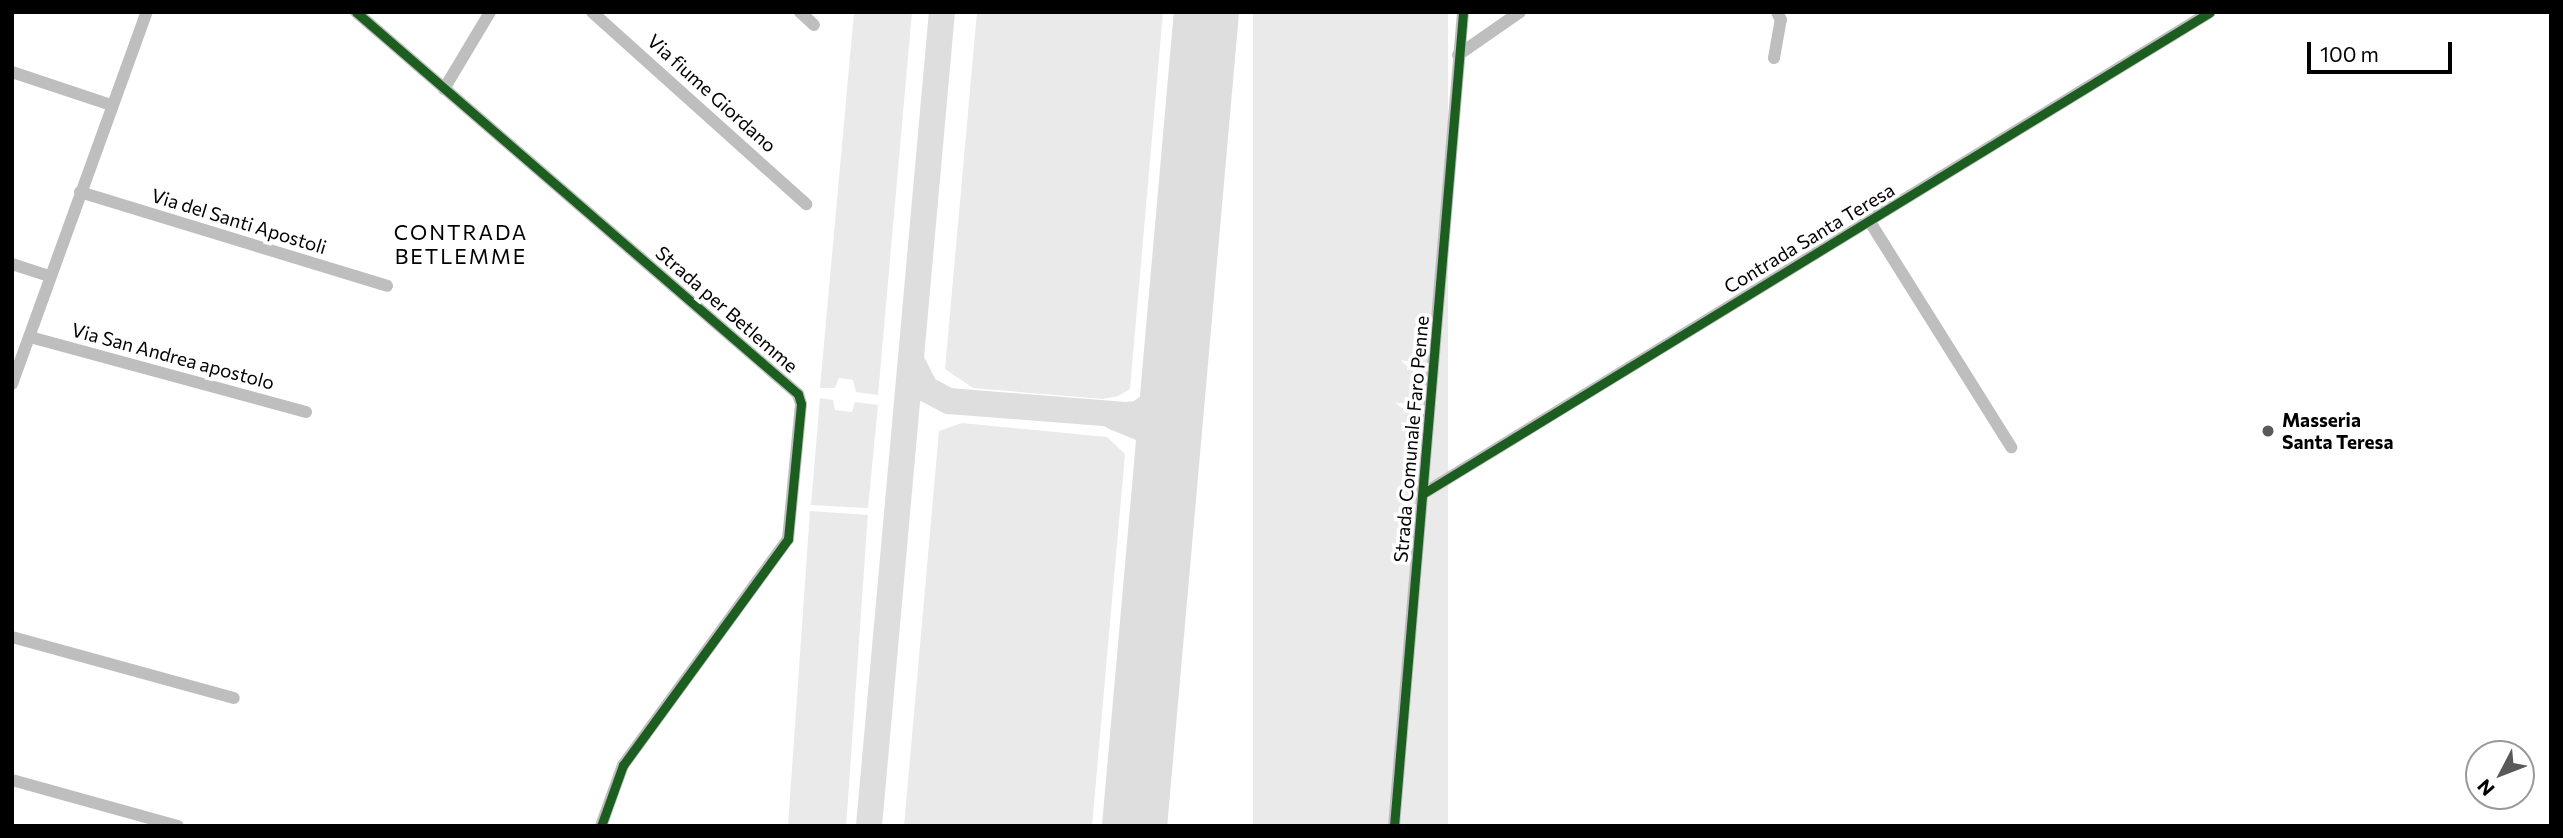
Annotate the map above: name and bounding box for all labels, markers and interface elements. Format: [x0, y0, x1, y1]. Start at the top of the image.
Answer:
scale bar [2311, 28, 2456, 72]
street label: Via fiume Giordano [643, 29, 781, 157]
text: 100 m [2320, 41, 2379, 66]
street label: Contrada Santa Teresa [1720, 178, 1898, 298]
street label: Via del Santi Apostoli [149, 183, 329, 259]
district label: CONTRADA BETLEMME [395, 219, 527, 269]
street label: Strada per Betlemme [651, 241, 803, 377]
street label: Strada Comunale Faro Penne [1389, 315, 1433, 563]
street label: Via San Andrea apostolo [69, 318, 277, 394]
place label: Masseria Santa Teresa [2282, 409, 2393, 453]
marker: Masseria Santa Teresa [2260, 423, 2276, 439]
north arrow [2465, 740, 2535, 810]
text: N [2472, 775, 2499, 801]

